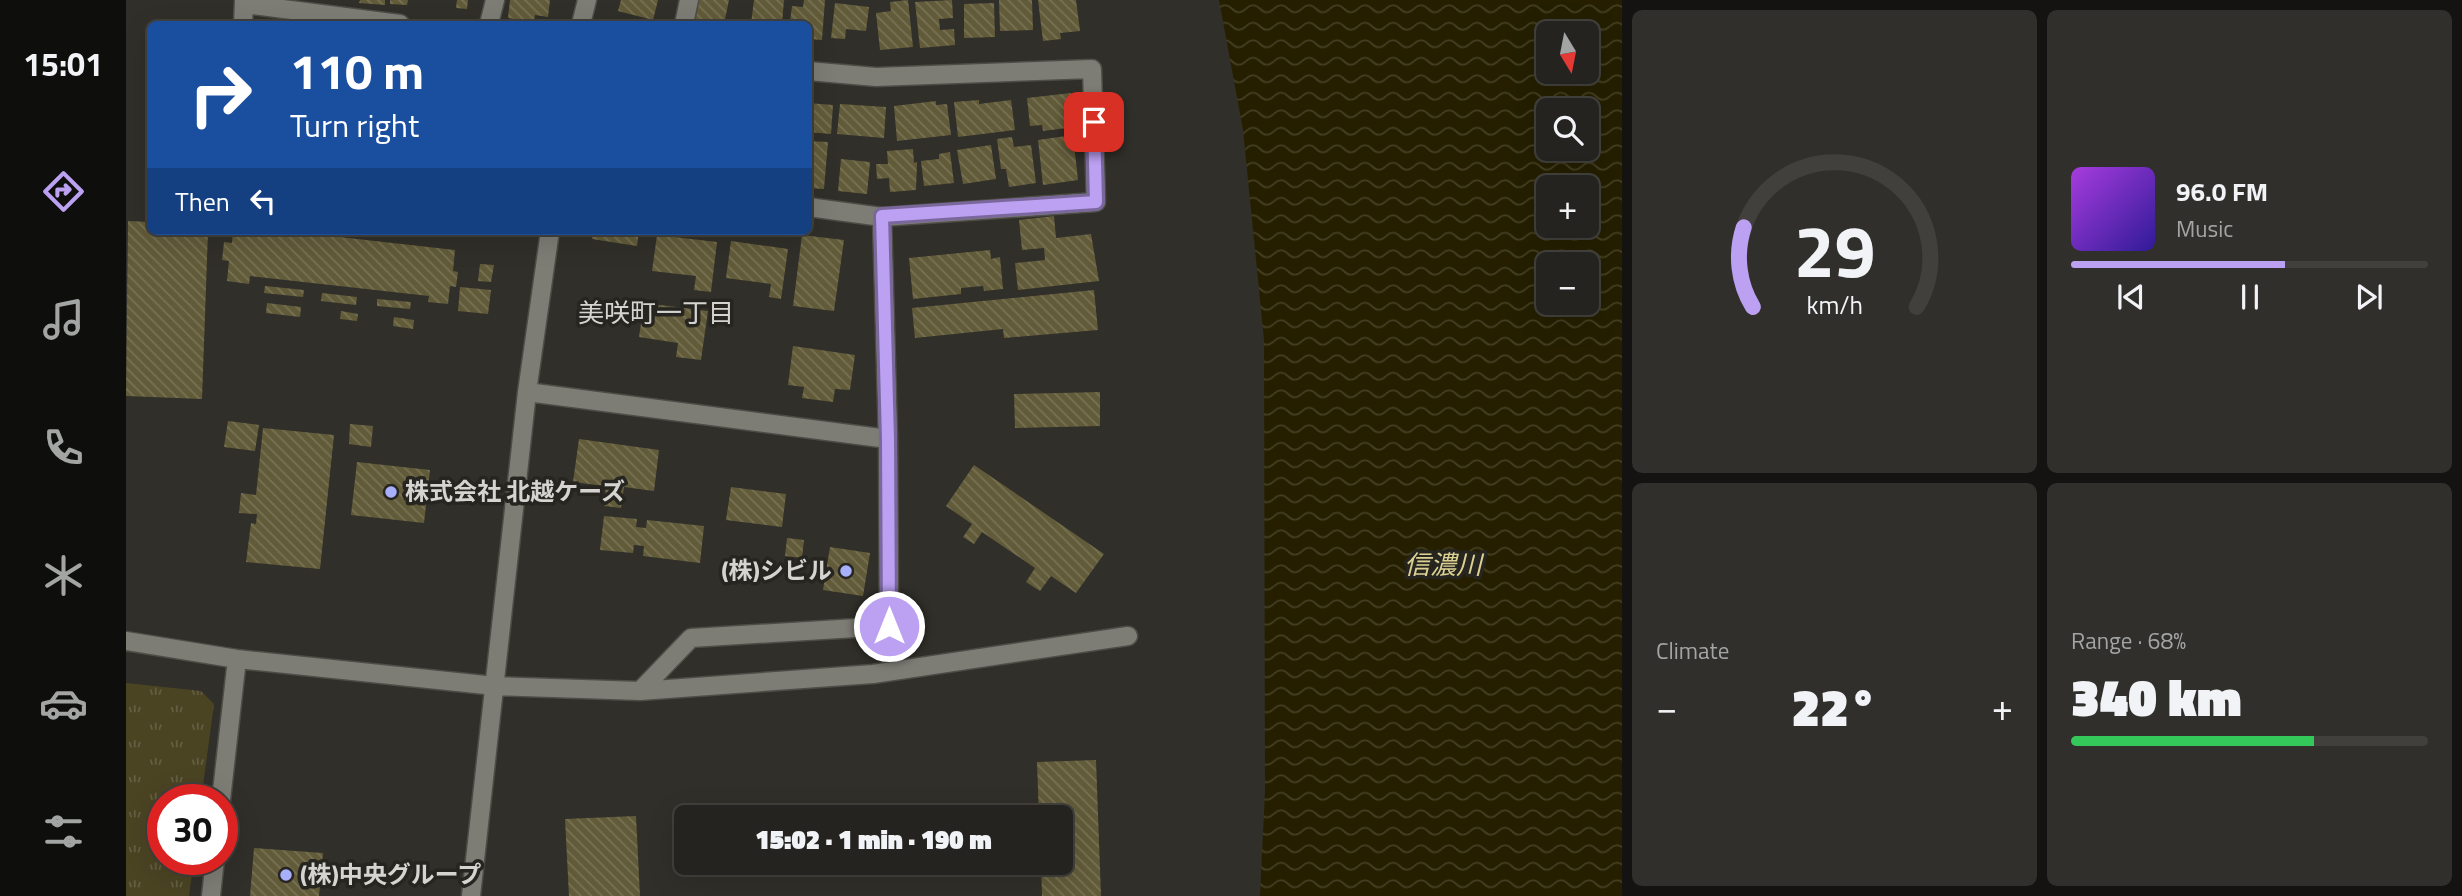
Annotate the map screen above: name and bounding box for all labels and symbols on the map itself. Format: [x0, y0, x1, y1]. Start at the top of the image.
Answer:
north arrow [1536, 21, 1600, 84]
pin [1064, 92, 1124, 152]
district label: 美咲町一丁目 [578, 293, 734, 332]
place label: 株式会社 北越ケーズ [405, 473, 625, 509]
marker: 株式会社 北越ケーズ [383, 484, 399, 500]
water label: 信濃川 [1404, 545, 1485, 584]
place label: (株)シビル [721, 552, 832, 588]
marker: (株)シビル [838, 563, 854, 579]
position arrow [852, 589, 926, 663]
speed limit sign: 30 [147, 784, 238, 875]
place label: (株)中央グループ [300, 856, 481, 892]
marker: (株)中央グループ [278, 867, 294, 883]

